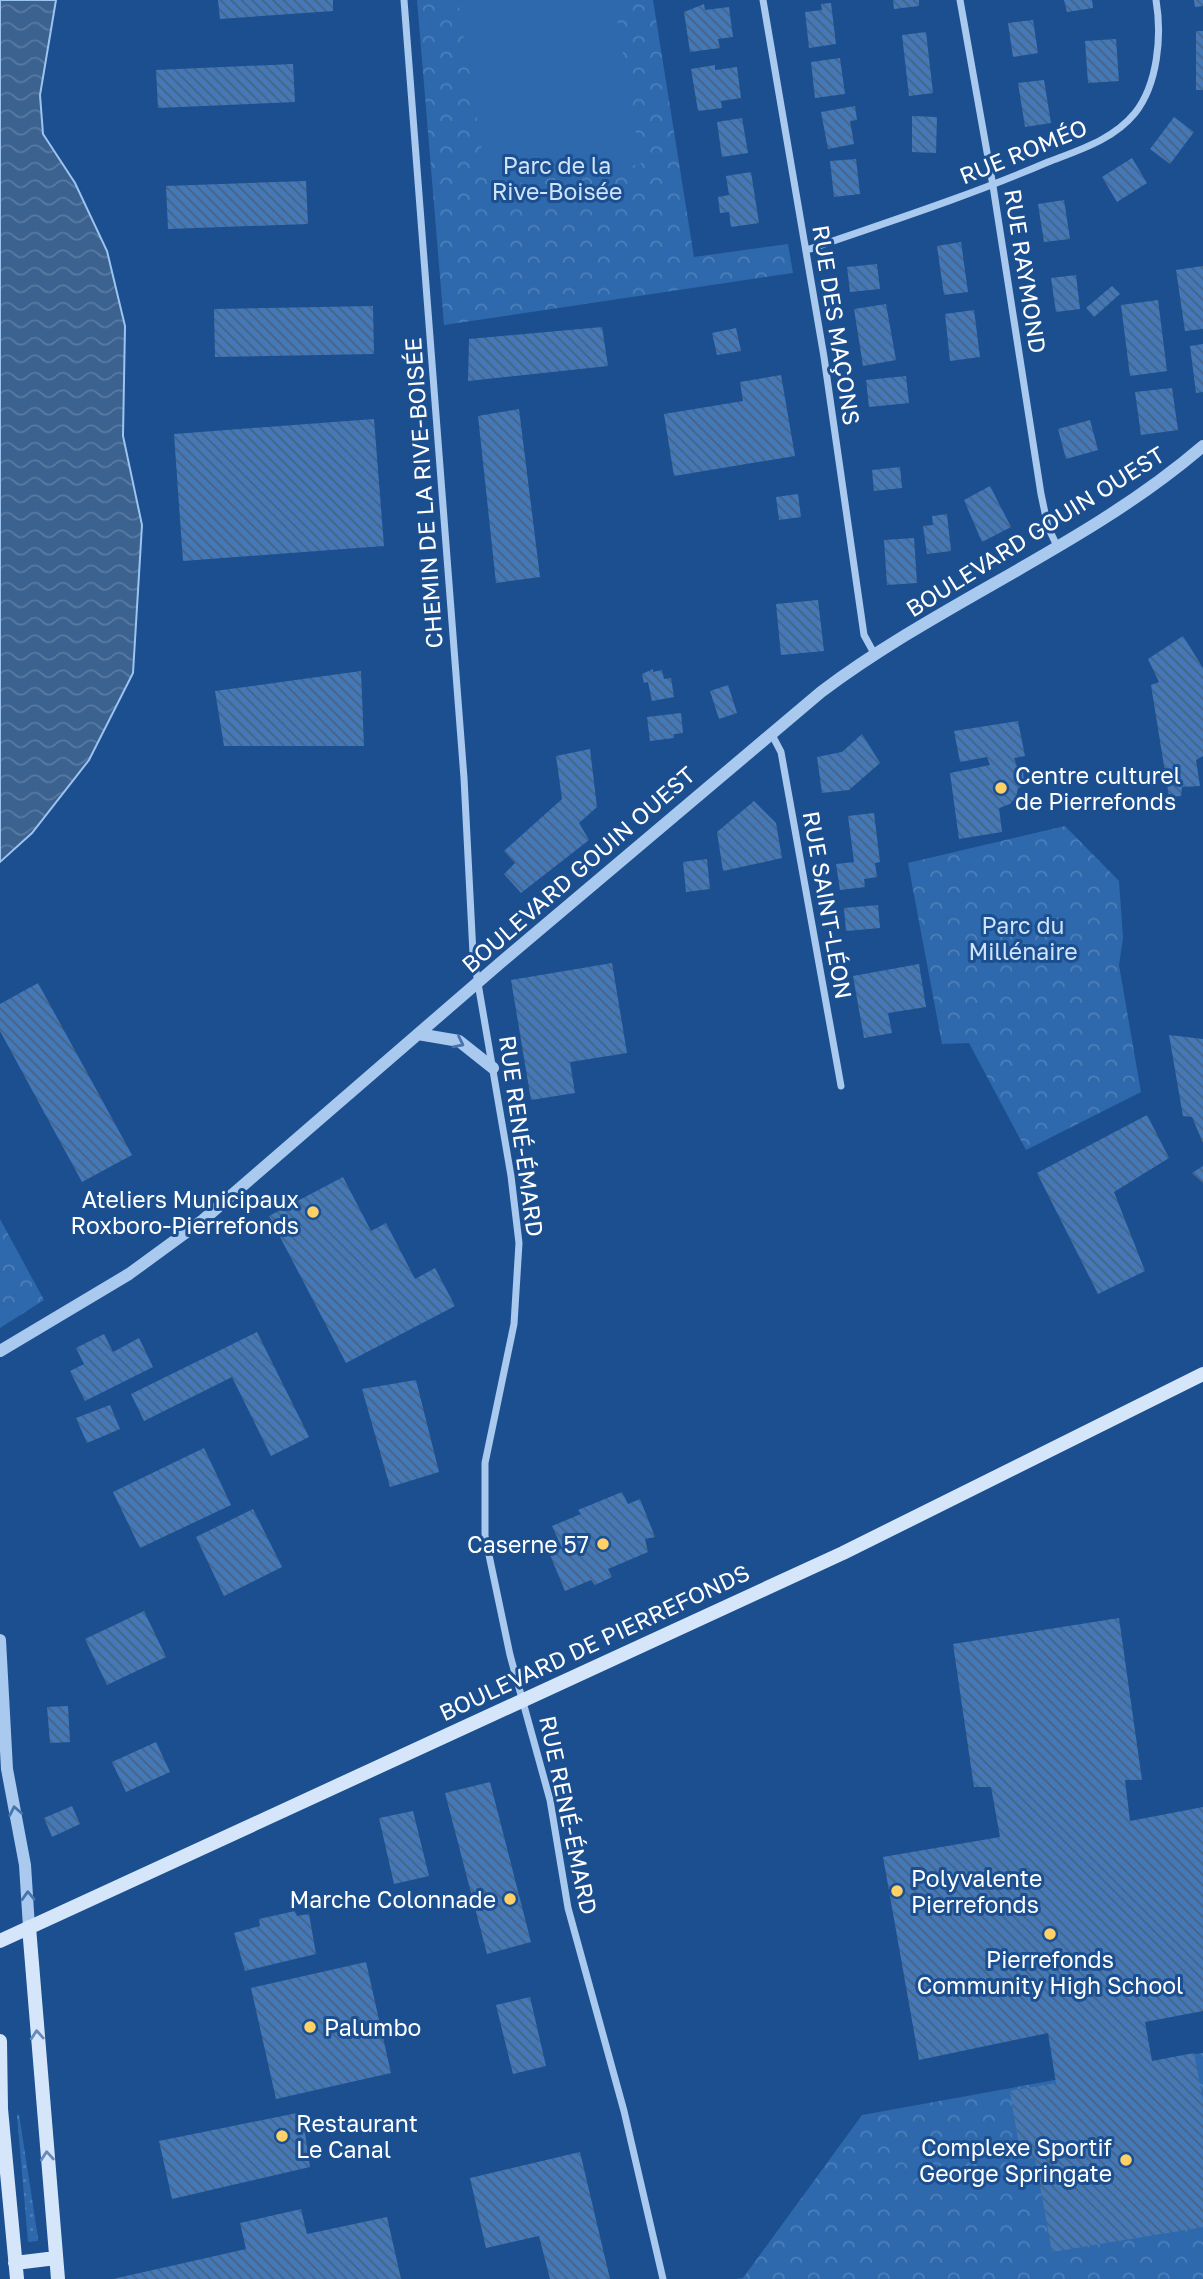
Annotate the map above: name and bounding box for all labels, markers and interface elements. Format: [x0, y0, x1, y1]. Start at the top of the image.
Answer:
street label: RUE ROMÉO [955, 113, 1091, 189]
park label: Parc de la Rive-Boisée [492, 151, 622, 205]
street label: RUE RAYMOND [999, 187, 1053, 355]
street label: RUE DES MAÇONS [807, 223, 867, 427]
street label: CHEMIN DE LA RIVE-BOISÉE [398, 337, 448, 649]
street label: BOULEVARD GOUIN OUEST [900, 440, 1170, 622]
street label: BOULEVARD GOUIN OUEST [456, 760, 700, 978]
place label: Centre culturel de Pierrefonds [1015, 761, 1181, 815]
marker: Centre culturel de Pierrefonds [993, 780, 1009, 796]
street label: RUE SAINT-LÉON [798, 809, 858, 1001]
park label: Parc du Millénaire [968, 911, 1078, 965]
street label: RUE RENÉ-ÉMARD [494, 1034, 550, 1238]
one-way arrow [452, 1035, 464, 1049]
place label: Ateliers Municipaux Roxboro-Pierrefonds [71, 1185, 299, 1239]
marker: Ateliers Municipaux Roxboro-Pierrefonds [305, 1204, 321, 1220]
place label: Caserne 57 [467, 1530, 589, 1558]
marker: Caserne 57 [595, 1536, 611, 1552]
street label: BOULEVARD DE PIERREFONDS [434, 1558, 754, 1726]
street label: RUE RENÉ-ÉMARD [534, 1713, 604, 1917]
one-way arrow [9, 1805, 24, 1817]
place label: Polyvalente Pierrefonds [911, 1864, 1042, 1918]
marker: Polyvalente Pierrefonds [889, 1883, 905, 1899]
place label: Marche Colonnade [290, 1885, 496, 1913]
one-way arrow [20, 1890, 36, 1901]
marker: Marche Colonnade [502, 1891, 518, 1907]
marker: Pierrefonds Community High School [1042, 1926, 1058, 1942]
place label: Pierrefonds Community High School [917, 1945, 1183, 1999]
place label: Palumbo [324, 2013, 421, 2041]
marker: Palumbo [302, 2019, 318, 2035]
one-way arrow [30, 2029, 45, 2040]
place label: Restaurant Le Canal [296, 2109, 418, 2163]
marker: Restaurant Le Canal [274, 2128, 290, 2144]
place label: Complexe Sportif George Springate [919, 2133, 1112, 2187]
one-way arrow [40, 2151, 55, 2162]
marker: Complexe Sportif George Springate [1118, 2152, 1134, 2168]

